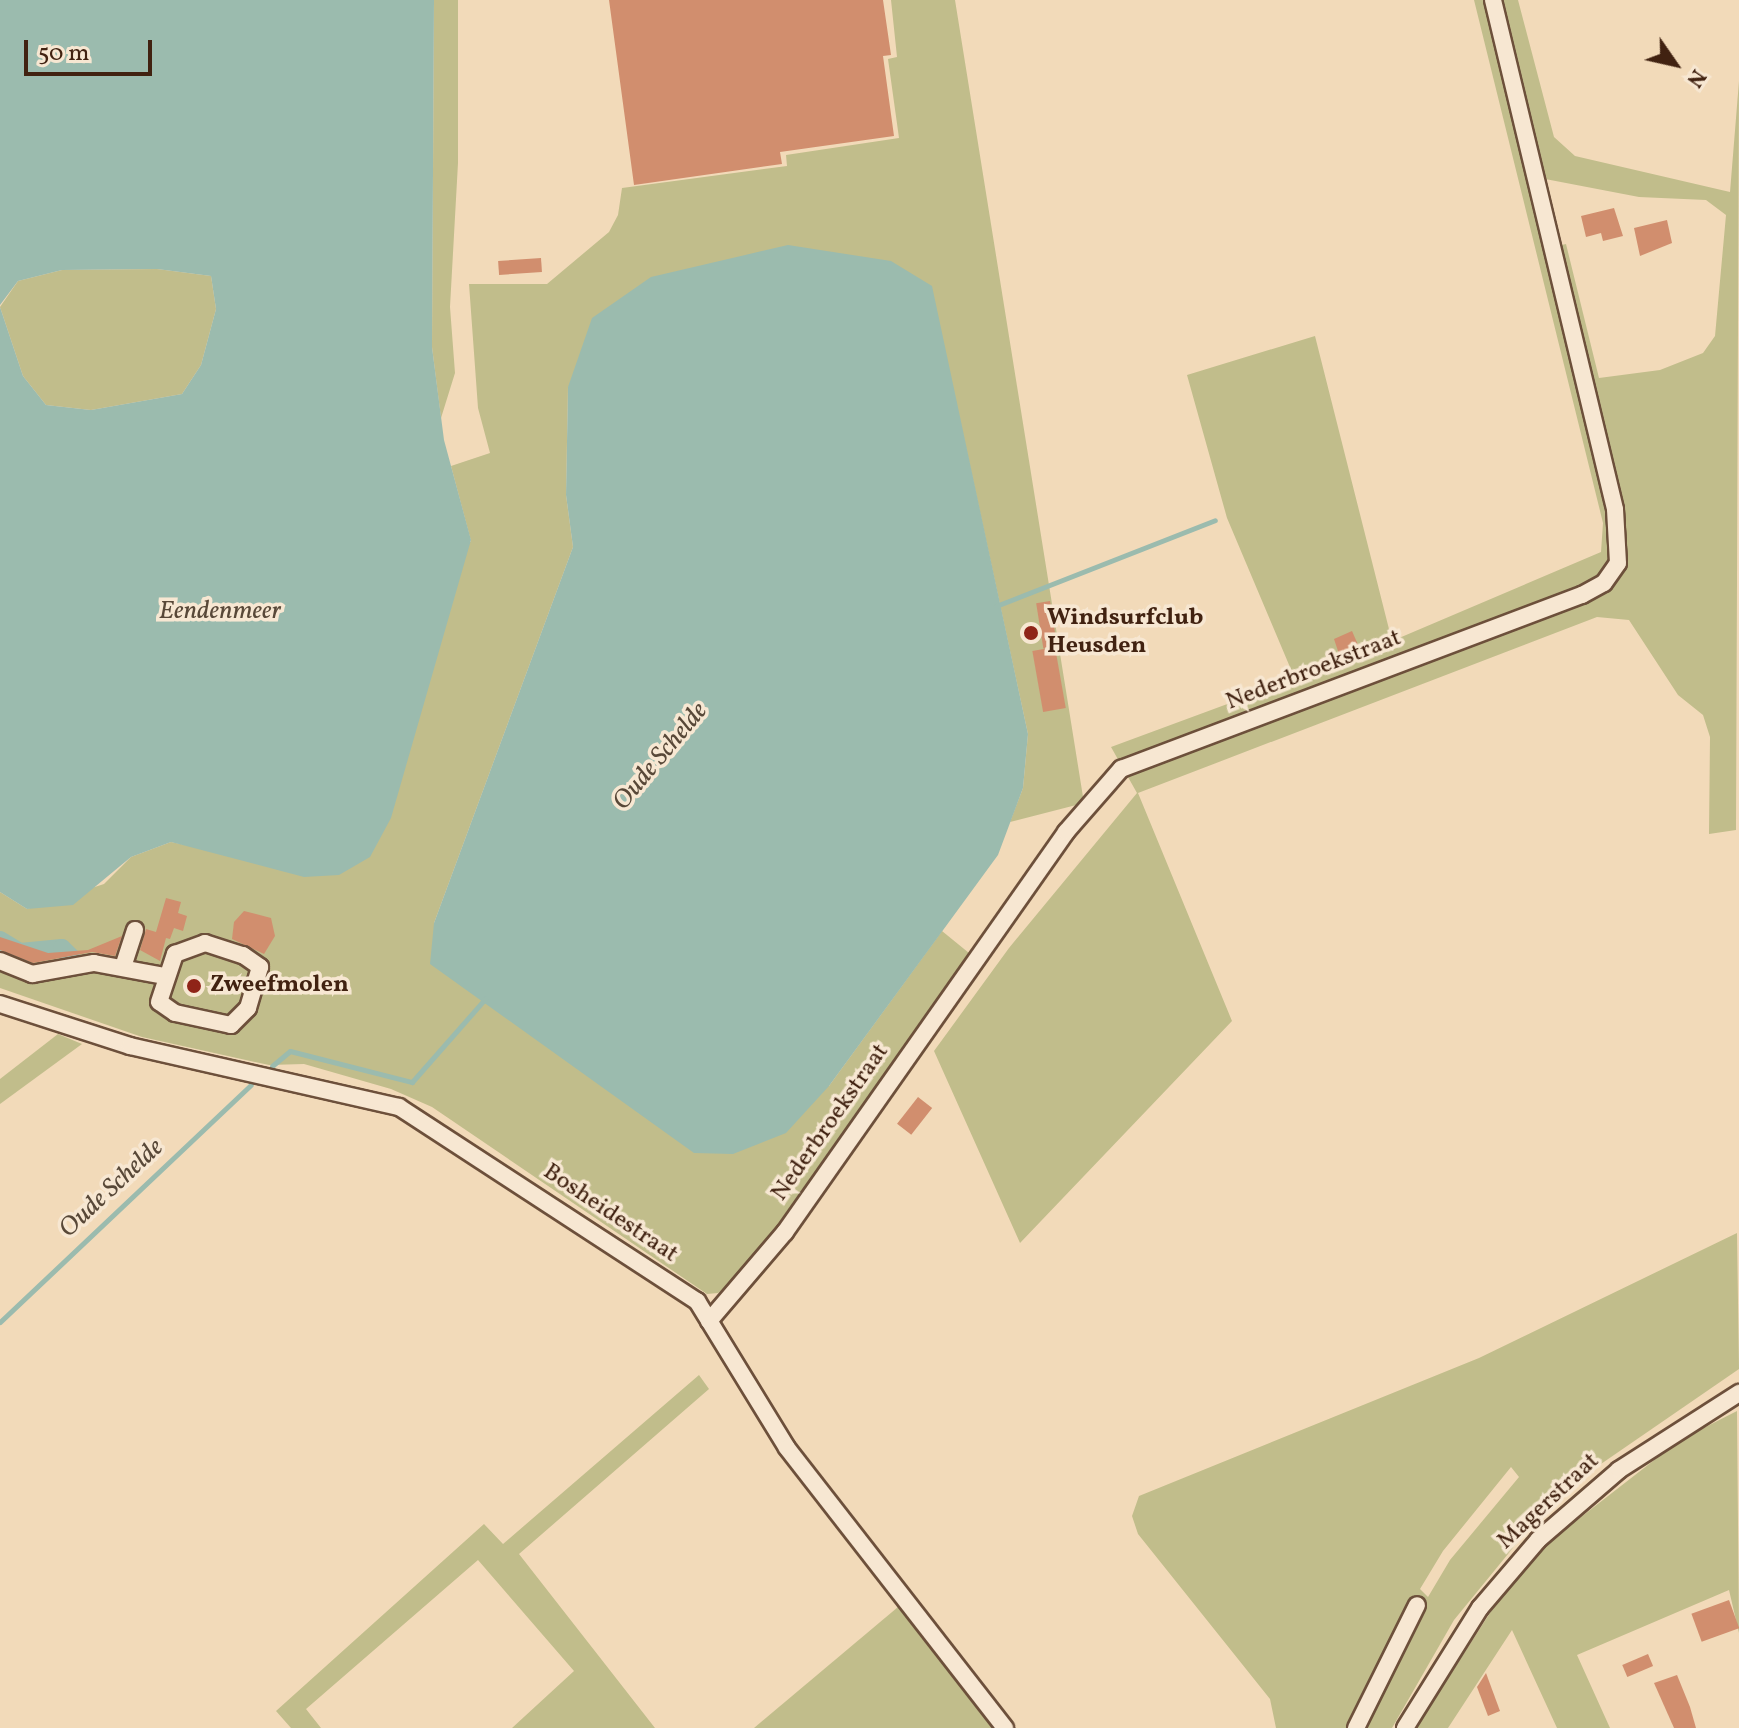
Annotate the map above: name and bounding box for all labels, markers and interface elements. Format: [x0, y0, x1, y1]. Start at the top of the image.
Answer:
scale bar [28, 24, 156, 74]
north arrow [1635, 24, 1715, 104]
text: 50 m [38, 37, 90, 71]
text: N [1678, 62, 1713, 93]
water label: Eendenmeer [159, 596, 281, 628]
place label: Windsurfclub Heusden [1047, 605, 1203, 661]
marker: Windsurfclub Heusden [1022, 624, 1040, 642]
street label: Nederbroekstraat [1222, 624, 1406, 718]
water label: Oude Schelde [607, 697, 715, 817]
place label: Zweefmolen [210, 972, 349, 1000]
marker: Zweefmolen [185, 977, 203, 995]
street label: Nederbroekstraat [766, 1039, 896, 1207]
water label: Oude Schelde [53, 1133, 171, 1245]
street label: Bosheidestraat [537, 1158, 683, 1270]
street label: Magerstraat [1492, 1448, 1606, 1556]

